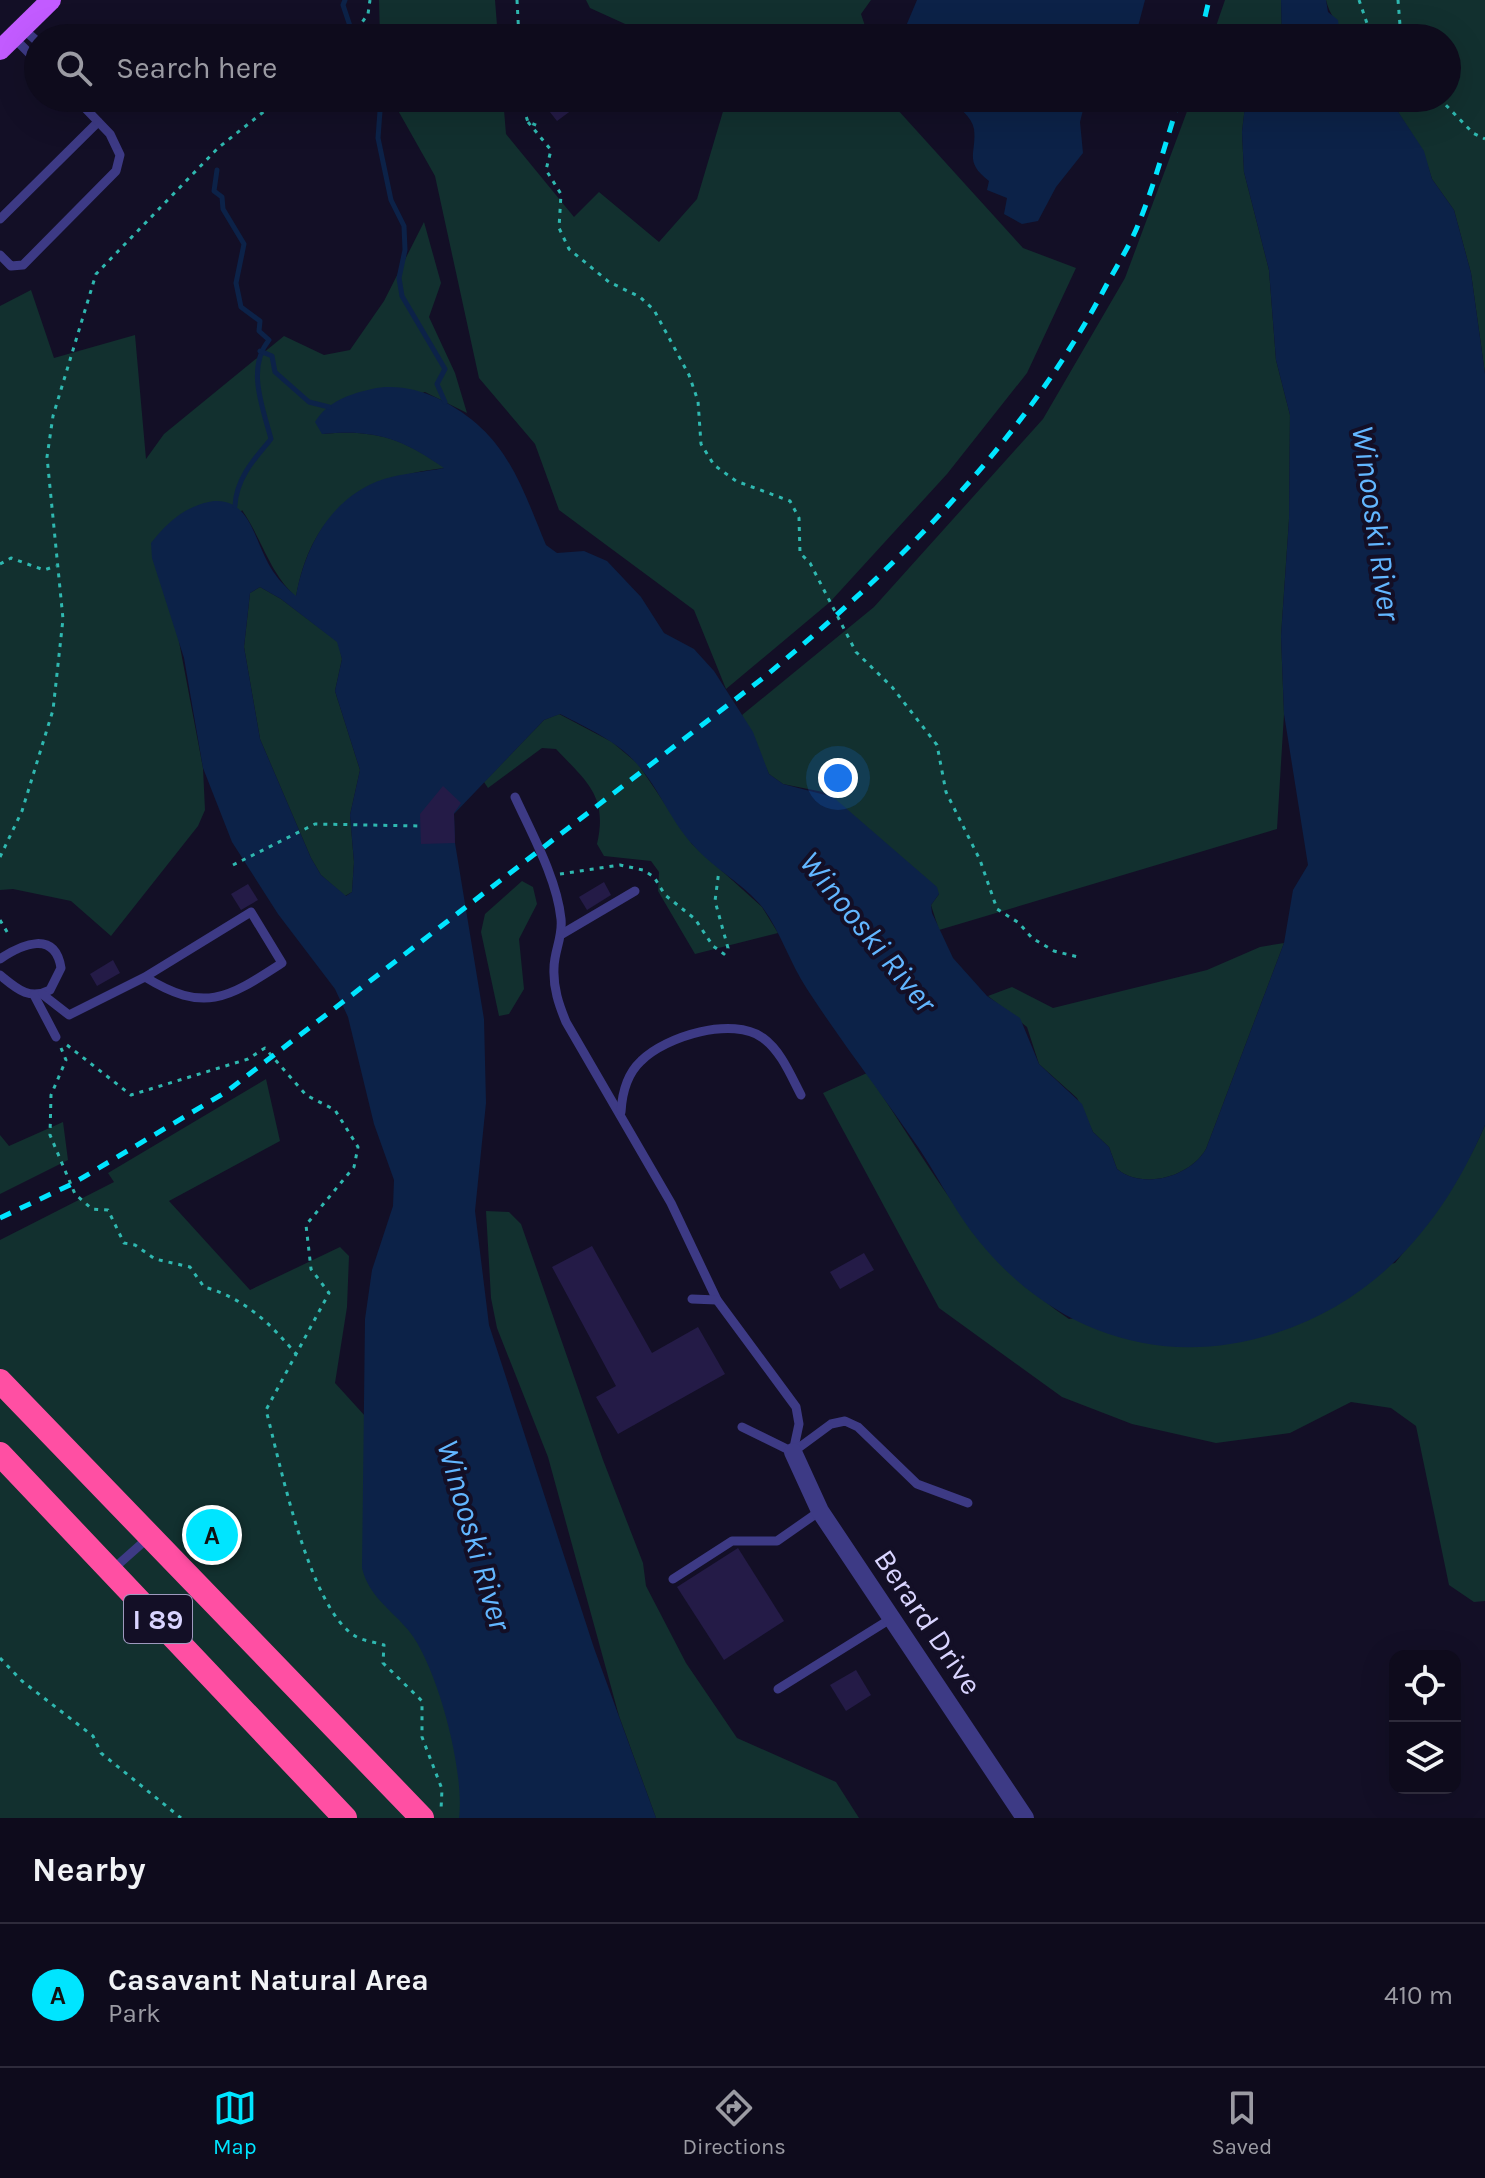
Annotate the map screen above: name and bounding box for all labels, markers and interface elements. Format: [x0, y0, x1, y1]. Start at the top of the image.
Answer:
search box [24, 24, 1461, 112]
icon: search [52, 46, 96, 90]
text: Search here [116, 50, 277, 86]
water label: Winooski River [1344, 423, 1408, 624]
your location [818, 758, 858, 798]
water label: Winooski River [792, 844, 945, 1021]
water label: Winooski River [429, 1435, 519, 1636]
pin: A [186, 1505, 238, 1565]
street label: Berard Drive [866, 1543, 990, 1701]
road number: I 89 [124, 1595, 192, 1643]
map controls [1389, 1650, 1461, 1794]
button: locate [1389, 1650, 1461, 1722]
button: layers [1389, 1722, 1461, 1794]
text: Nearby [32, 1850, 146, 1890]
text: Casavant Natural Area [108, 1962, 429, 1998]
text: A [50, 1980, 66, 2011]
text: 410 m [1384, 1980, 1453, 2011]
text: Park [108, 1998, 161, 2029]
tab: Map [213, 2086, 257, 2160]
tab: Directions [682, 2086, 786, 2160]
tab: Saved [1211, 2086, 1272, 2160]

